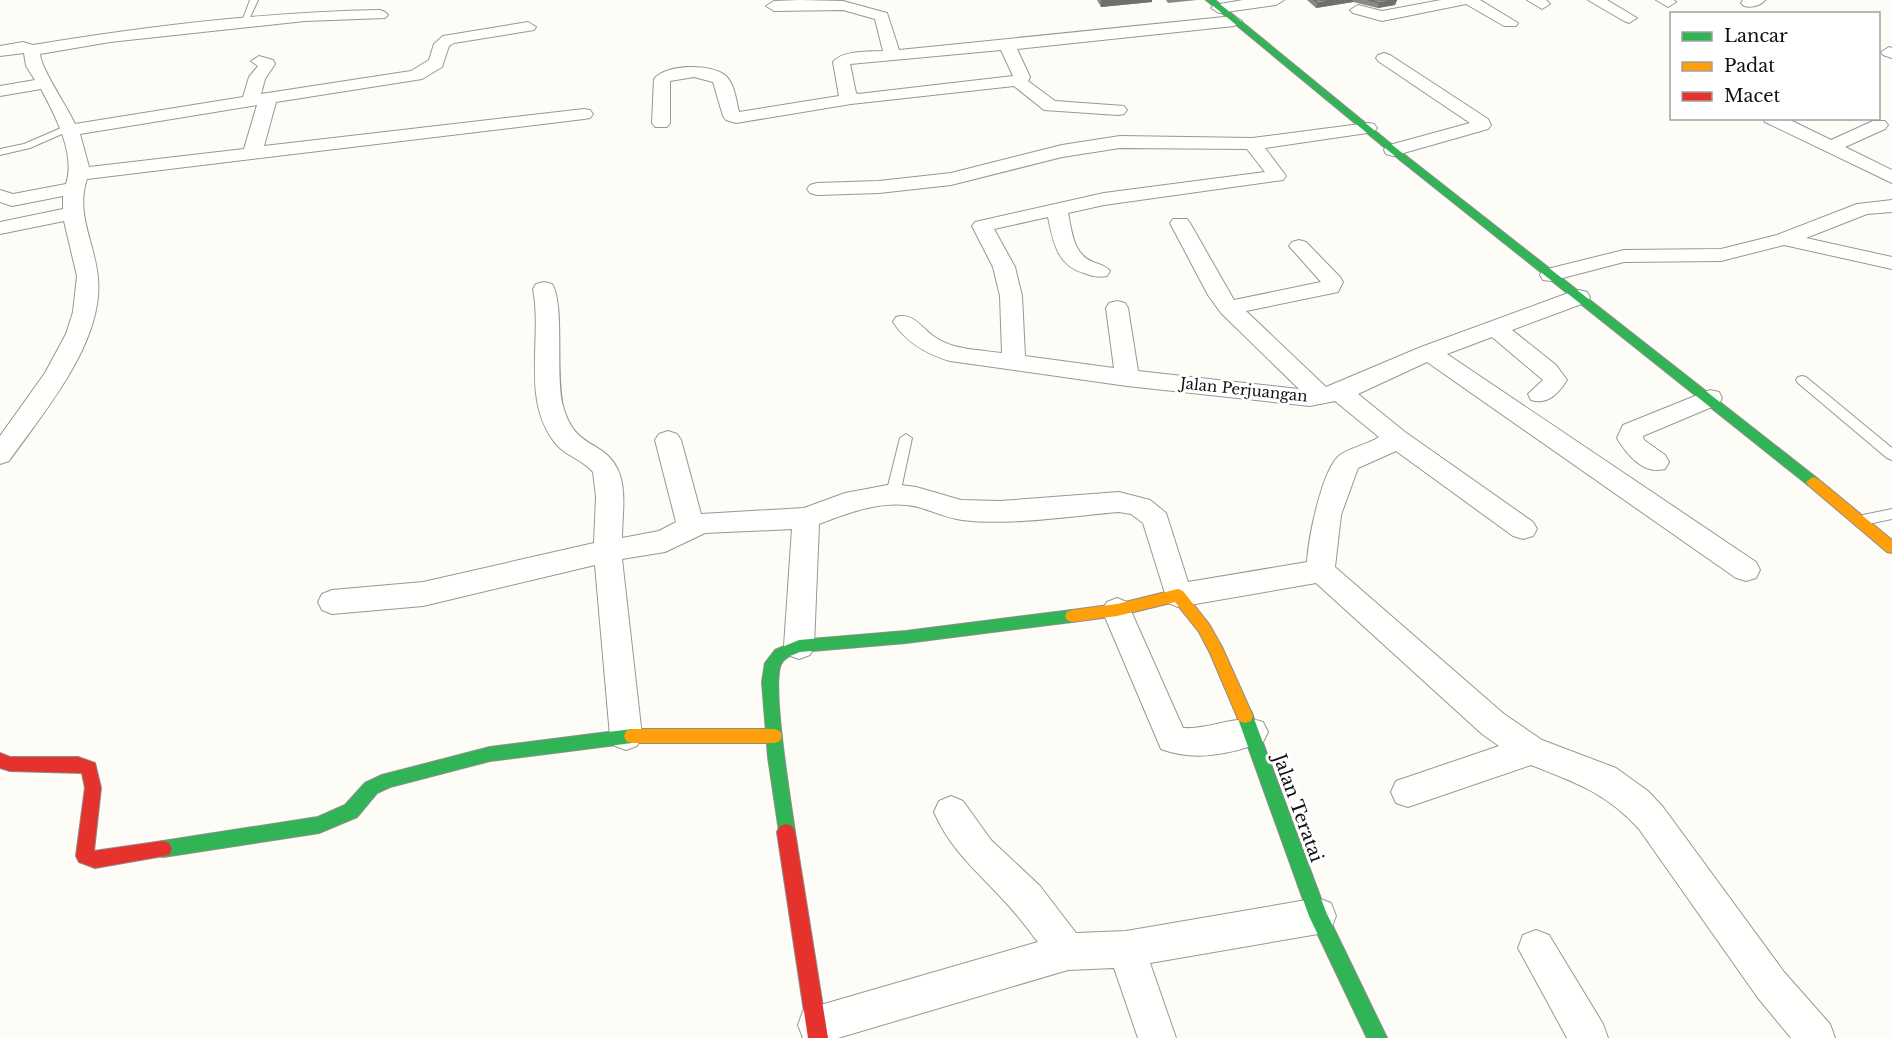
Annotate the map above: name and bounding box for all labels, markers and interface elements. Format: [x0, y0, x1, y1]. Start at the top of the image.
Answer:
legend [1670, 12, 1880, 120]
text: Lancar [1724, 25, 1788, 47]
text: Padat [1724, 55, 1775, 77]
text: Macet [1724, 85, 1781, 107]
street label: Jalan Perjuangan [1177, 373, 1309, 406]
street label: Jalan Teratai [1268, 749, 1328, 865]

